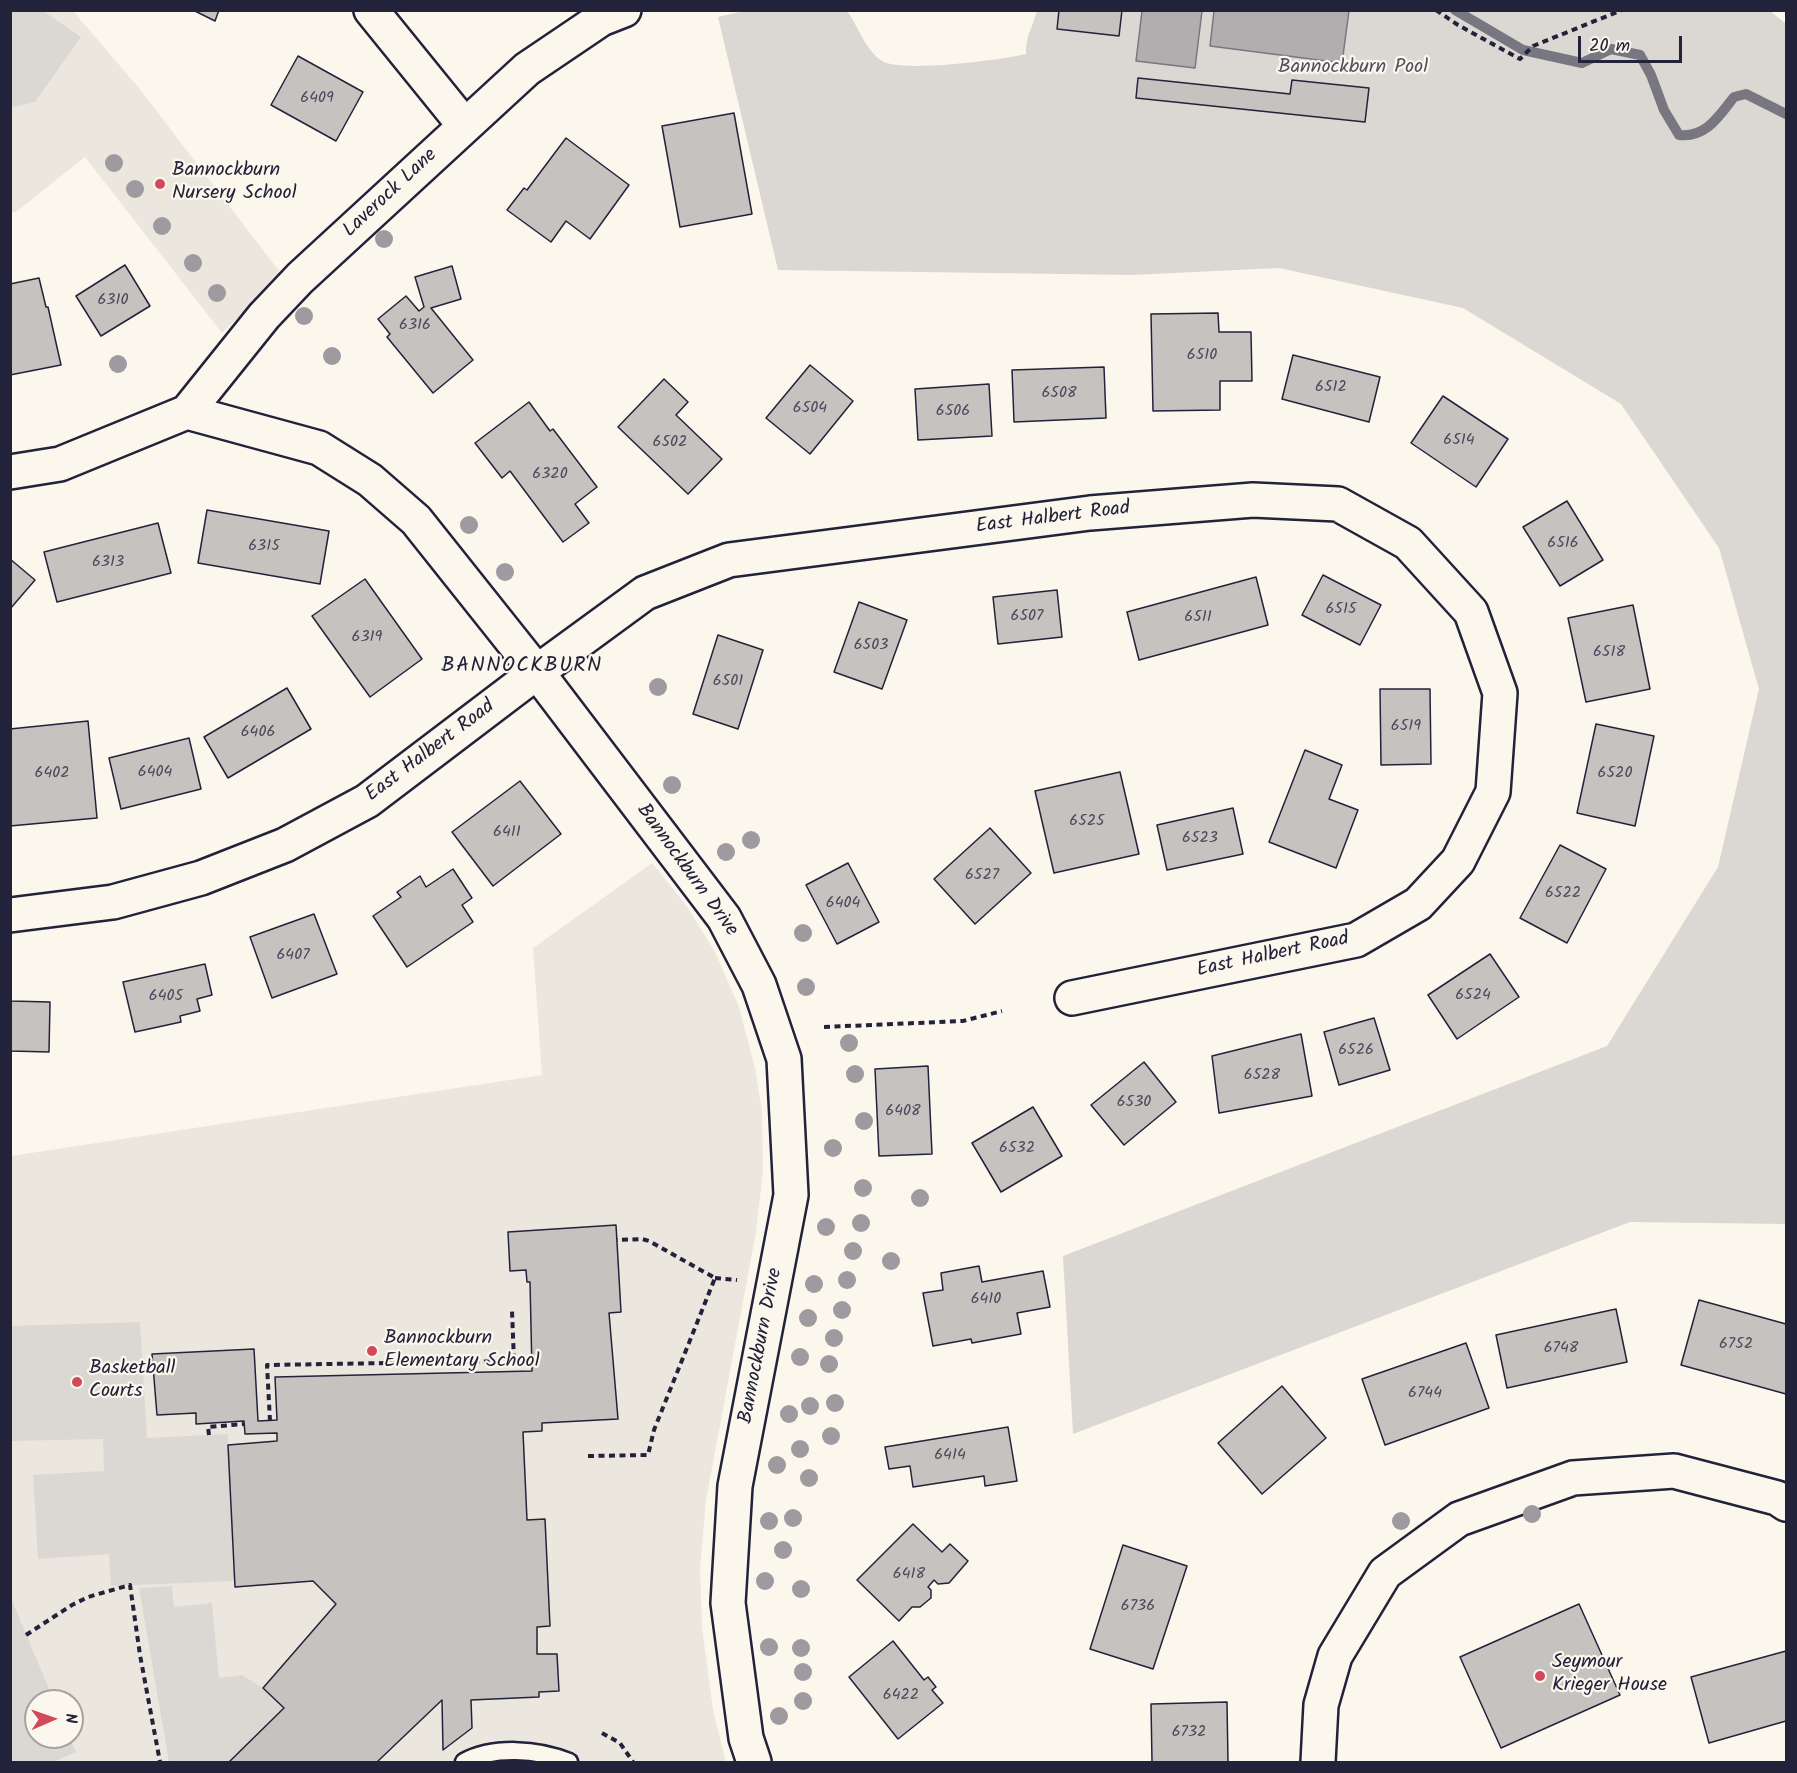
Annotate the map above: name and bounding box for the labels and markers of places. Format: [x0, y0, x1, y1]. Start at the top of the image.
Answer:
place label: Bannockburn Nursery School [172, 160, 297, 207]
marker: Bannockburn Nursery School [153, 177, 167, 191]
place label: Bannockburn Elementary School [384, 1328, 540, 1375]
marker: Bannockburn Elementary School [365, 1344, 379, 1358]
place label: Basketball Courts [89, 1358, 175, 1405]
marker: Basketball Courts [70, 1375, 84, 1389]
place label: Seymour Krieger House [1552, 1652, 1667, 1699]
marker: Seymour Krieger House [1533, 1669, 1547, 1683]

